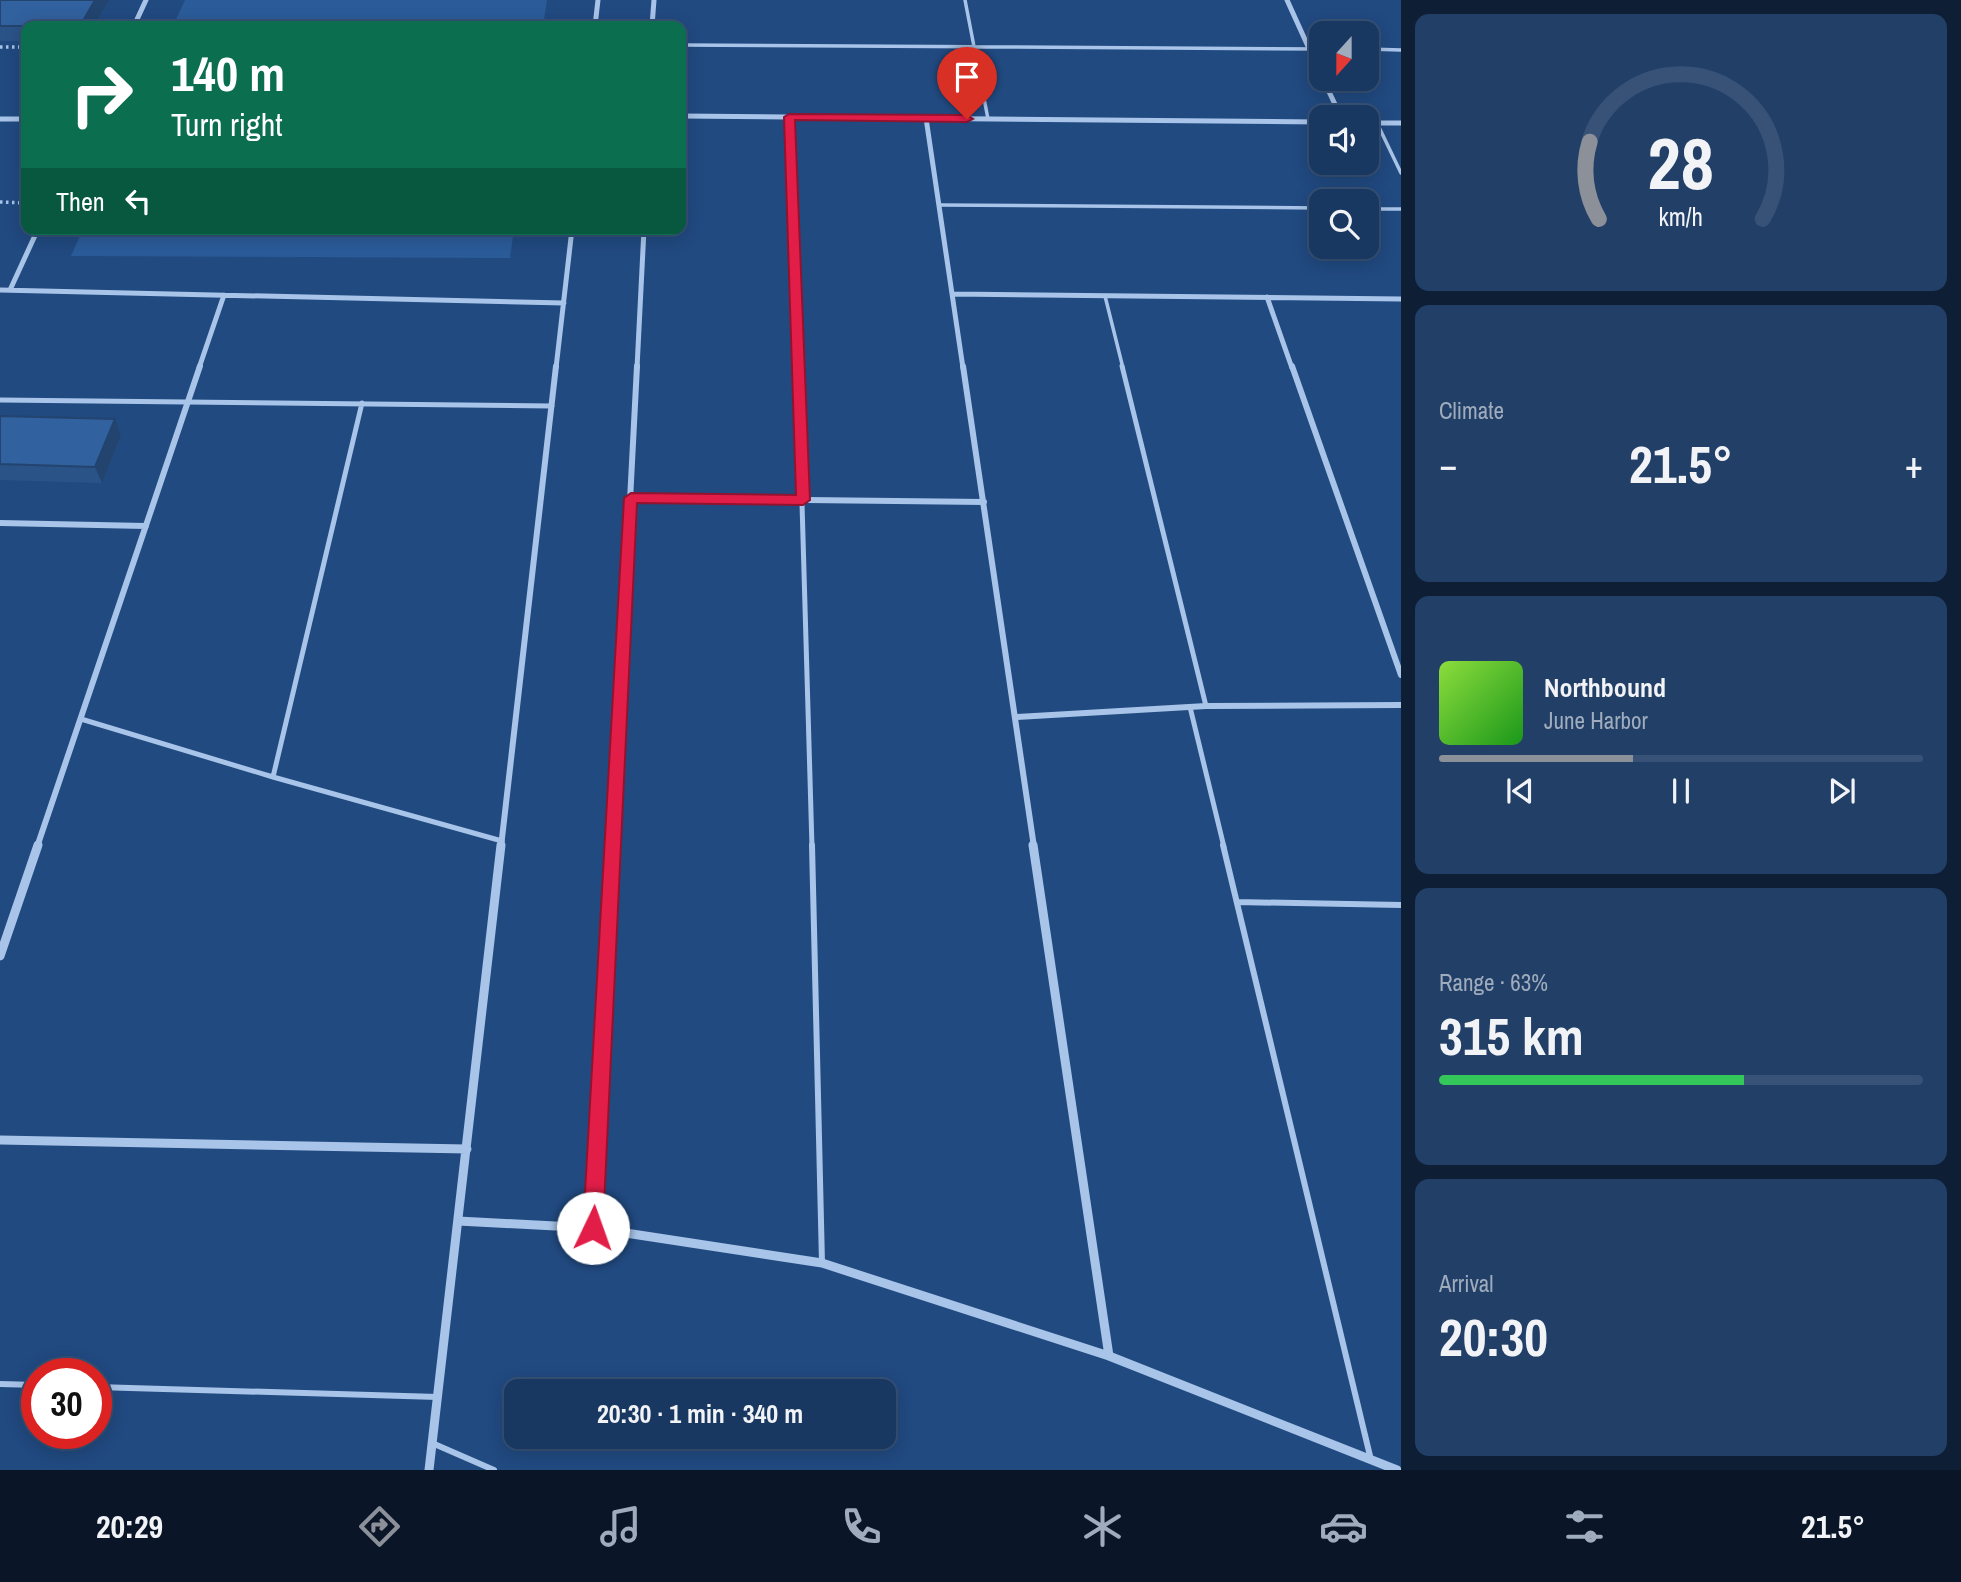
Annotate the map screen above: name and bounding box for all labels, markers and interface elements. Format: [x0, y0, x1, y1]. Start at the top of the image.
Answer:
north arrow [1309, 21, 1379, 91]
map controls [1309, 21, 1379, 259]
text: 140 m [171, 40, 285, 106]
pin [937, 47, 997, 119]
icon: right [56, 49, 147, 140]
icon: arrive [948, 58, 986, 96]
text: Turn right [171, 103, 283, 146]
button: sound [1309, 105, 1379, 175]
text: 28 [1648, 114, 1714, 212]
icon: left [119, 182, 157, 220]
text: Then [56, 184, 105, 219]
button: search [1309, 189, 1379, 259]
text: km/h [1659, 199, 1703, 233]
text: Climate [1439, 395, 1504, 426]
text: 21.5° [1629, 429, 1733, 499]
text: − [1439, 439, 1457, 490]
text: + [1905, 439, 1923, 490]
text: Northbound [1544, 670, 1666, 705]
text: June Harbor [1544, 705, 1648, 736]
icon: previous [1501, 772, 1539, 810]
icon: pause [1662, 772, 1700, 810]
icon: next [1823, 772, 1861, 810]
text: Range · 63% [1439, 967, 1548, 998]
text: 315 km [1439, 1001, 1584, 1071]
position arrow [556, 1191, 630, 1265]
text: Arrival [1439, 1268, 1494, 1299]
text: 20:30 [1439, 1302, 1548, 1372]
speed limit sign: 30 [21, 1358, 112, 1449]
text: 20:30 · 1 min · 340 m [597, 1396, 803, 1431]
icon: directions [355, 1502, 404, 1551]
icon: music [596, 1502, 645, 1551]
icon: phone [837, 1502, 886, 1551]
icon: climate [1078, 1502, 1127, 1551]
icon: car [1319, 1502, 1368, 1551]
icon: filters [1560, 1502, 1609, 1551]
text: 20:29 [96, 1505, 163, 1548]
text: 21.5° [1801, 1505, 1865, 1548]

